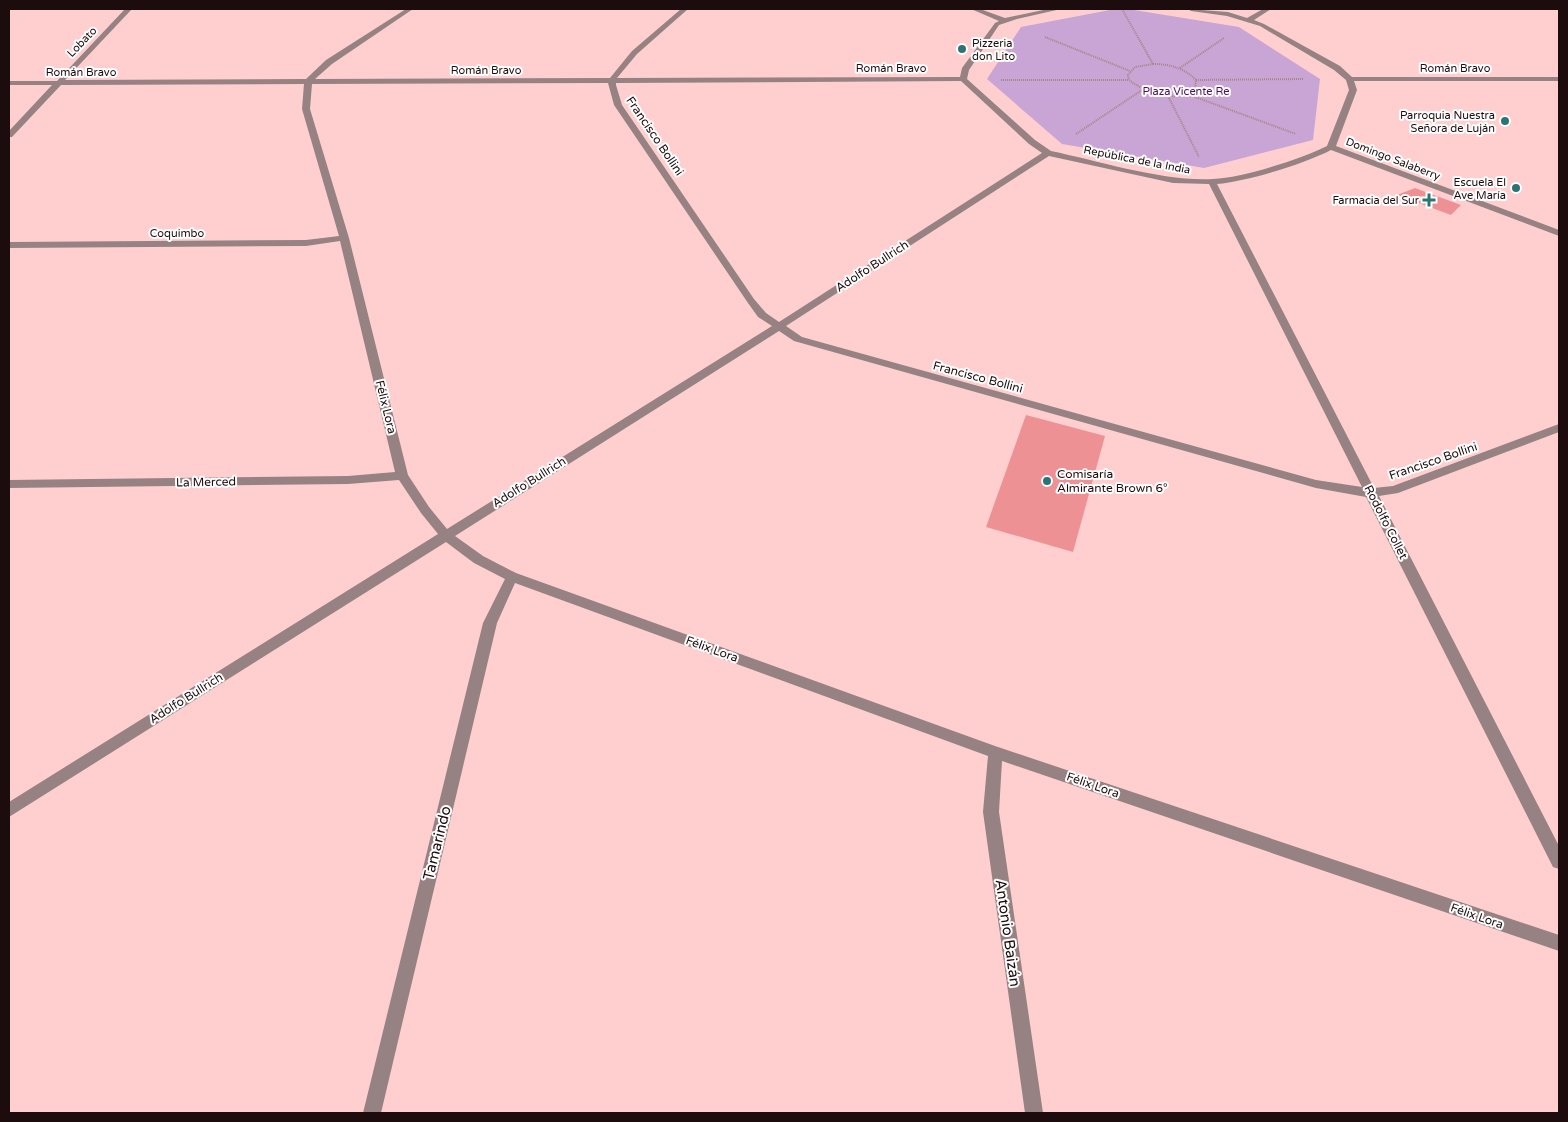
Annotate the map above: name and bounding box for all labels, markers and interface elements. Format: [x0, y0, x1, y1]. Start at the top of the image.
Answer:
street label: Lobato [65, 24, 100, 60]
place label: Pizzeria don Lito [972, 37, 1015, 63]
marker: Pizzeria don Lito [956, 43, 968, 55]
street label: Román Bravo [856, 62, 927, 75]
street label: Román Bravo [1420, 62, 1491, 75]
street label: Román Bravo [451, 64, 522, 77]
street label: Román Bravo [46, 66, 117, 79]
park label: Plaza Vicente Re [1143, 85, 1229, 98]
street label: Francisco Bollini [623, 94, 687, 178]
place label: Parroquia Nuestra Señora de Luján [1400, 109, 1495, 135]
marker: Parroquia Nuestra Señora de Luján [1499, 115, 1511, 127]
street label: Domingo Salaberry [1344, 135, 1442, 183]
street label: República de la India [1083, 143, 1191, 177]
place label: Escuela El Ave María [1453, 176, 1506, 202]
marker: Escuela El Ave María [1510, 182, 1522, 194]
place label: Farmacia del Sur [1332, 194, 1420, 207]
marker: Farmacia del Sur [1423, 194, 1435, 206]
street label: Coquimbo [150, 227, 204, 240]
street label: Adolfo Bullrich [833, 237, 911, 295]
street label: Francisco Bollini [932, 358, 1024, 396]
street label: Félix Lora [373, 379, 399, 435]
street label: Francisco Bollini [1387, 439, 1479, 483]
street label: Adolfo Bullrich [490, 454, 568, 510]
place label: Comisaría Almirante Brown 6° [1057, 467, 1168, 495]
street label: La Merced [176, 474, 236, 490]
marker: Comisaría Almirante Brown 6° [1041, 475, 1053, 487]
street label: Rodolfo Collet [1361, 483, 1411, 562]
street label: Félix Lora [684, 633, 740, 665]
street label: Adolfo Bullrich [147, 670, 225, 726]
street label: Félix Lora [1065, 769, 1121, 801]
street label: Tamarindo [419, 804, 455, 882]
street label: Antonio Baizán [992, 878, 1024, 988]
street label: Félix Lora [1449, 900, 1505, 932]

